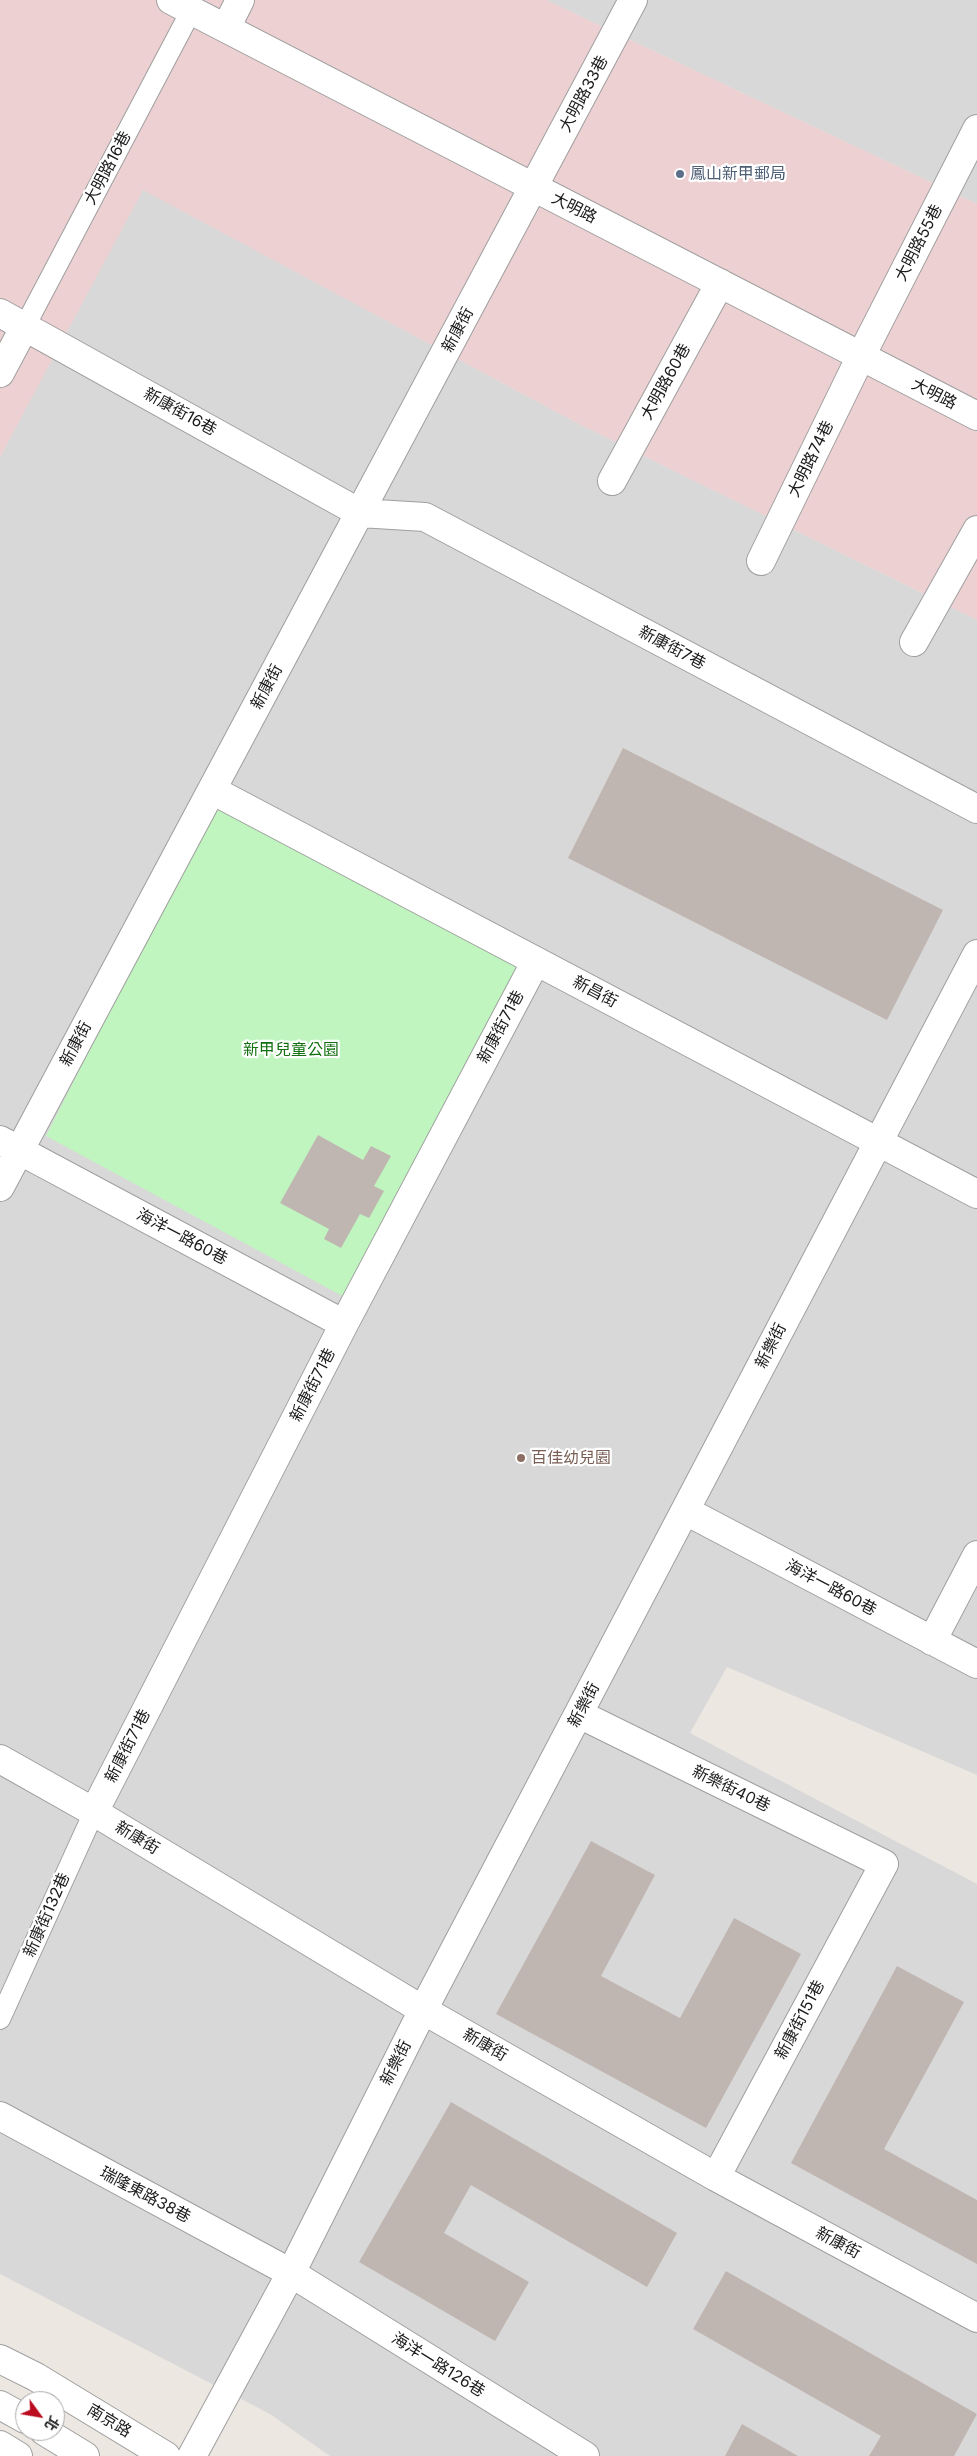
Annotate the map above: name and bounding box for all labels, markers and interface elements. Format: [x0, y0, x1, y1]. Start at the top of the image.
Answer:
street label: 大明路33巷 [556, 53, 612, 135]
street label: 大明路16巷 [81, 128, 135, 208]
place label: 鳳山新甲郵局 [690, 164, 786, 184]
marker: 鳳山新甲郵局 [674, 168, 686, 180]
street label: 大明路 [548, 189, 600, 227]
street label: 大明路55巷 [892, 201, 946, 285]
street label: 新康街 [438, 304, 478, 356]
street label: 大明路60巷 [637, 341, 695, 423]
street label: 大明路 [908, 375, 960, 413]
street label: 新康街16巷 [140, 384, 220, 440]
street label: 大明路74巷 [784, 418, 838, 500]
street label: 新康街7巷 [635, 622, 709, 674]
street label: 新康街 [247, 661, 287, 713]
street label: 新昌街 [569, 972, 621, 1012]
street label: 新康街71巷 [474, 987, 528, 1067]
street label: 新康街 [56, 1018, 96, 1070]
park label: 新甲兒童公園 [243, 1040, 339, 1060]
street label: 海洋一路60巷 [133, 1205, 231, 1269]
street label: 新樂街 [752, 1320, 790, 1372]
street label: 新康街71巷 [286, 1345, 340, 1425]
place label: 百佳幼兒園 [531, 1448, 611, 1468]
marker: 百佳幼兒園 [515, 1452, 527, 1464]
street label: 海洋一路60巷 [782, 1556, 880, 1620]
street label: 新樂街 [564, 1679, 604, 1731]
street label: 新康街71巷 [101, 1706, 155, 1786]
street label: 新樂街40巷 [689, 1762, 773, 1816]
street label: 新康街 [111, 1817, 163, 1859]
street label: 新康街132巷 [20, 1870, 74, 1960]
street label: 新康街151巷 [771, 1977, 829, 2063]
street label: 新康街 [459, 2025, 511, 2065]
street label: 新樂街 [377, 2037, 415, 2089]
street label: 瑞隆東路38巷 [96, 2163, 194, 2227]
street label: 新康街 [812, 2223, 864, 2263]
street label: 海洋一路126巷 [388, 2329, 488, 2401]
north arrow [15, 2391, 65, 2441]
street label: 南京路 [83, 2400, 135, 2442]
text: 北 [41, 2413, 63, 2434]

